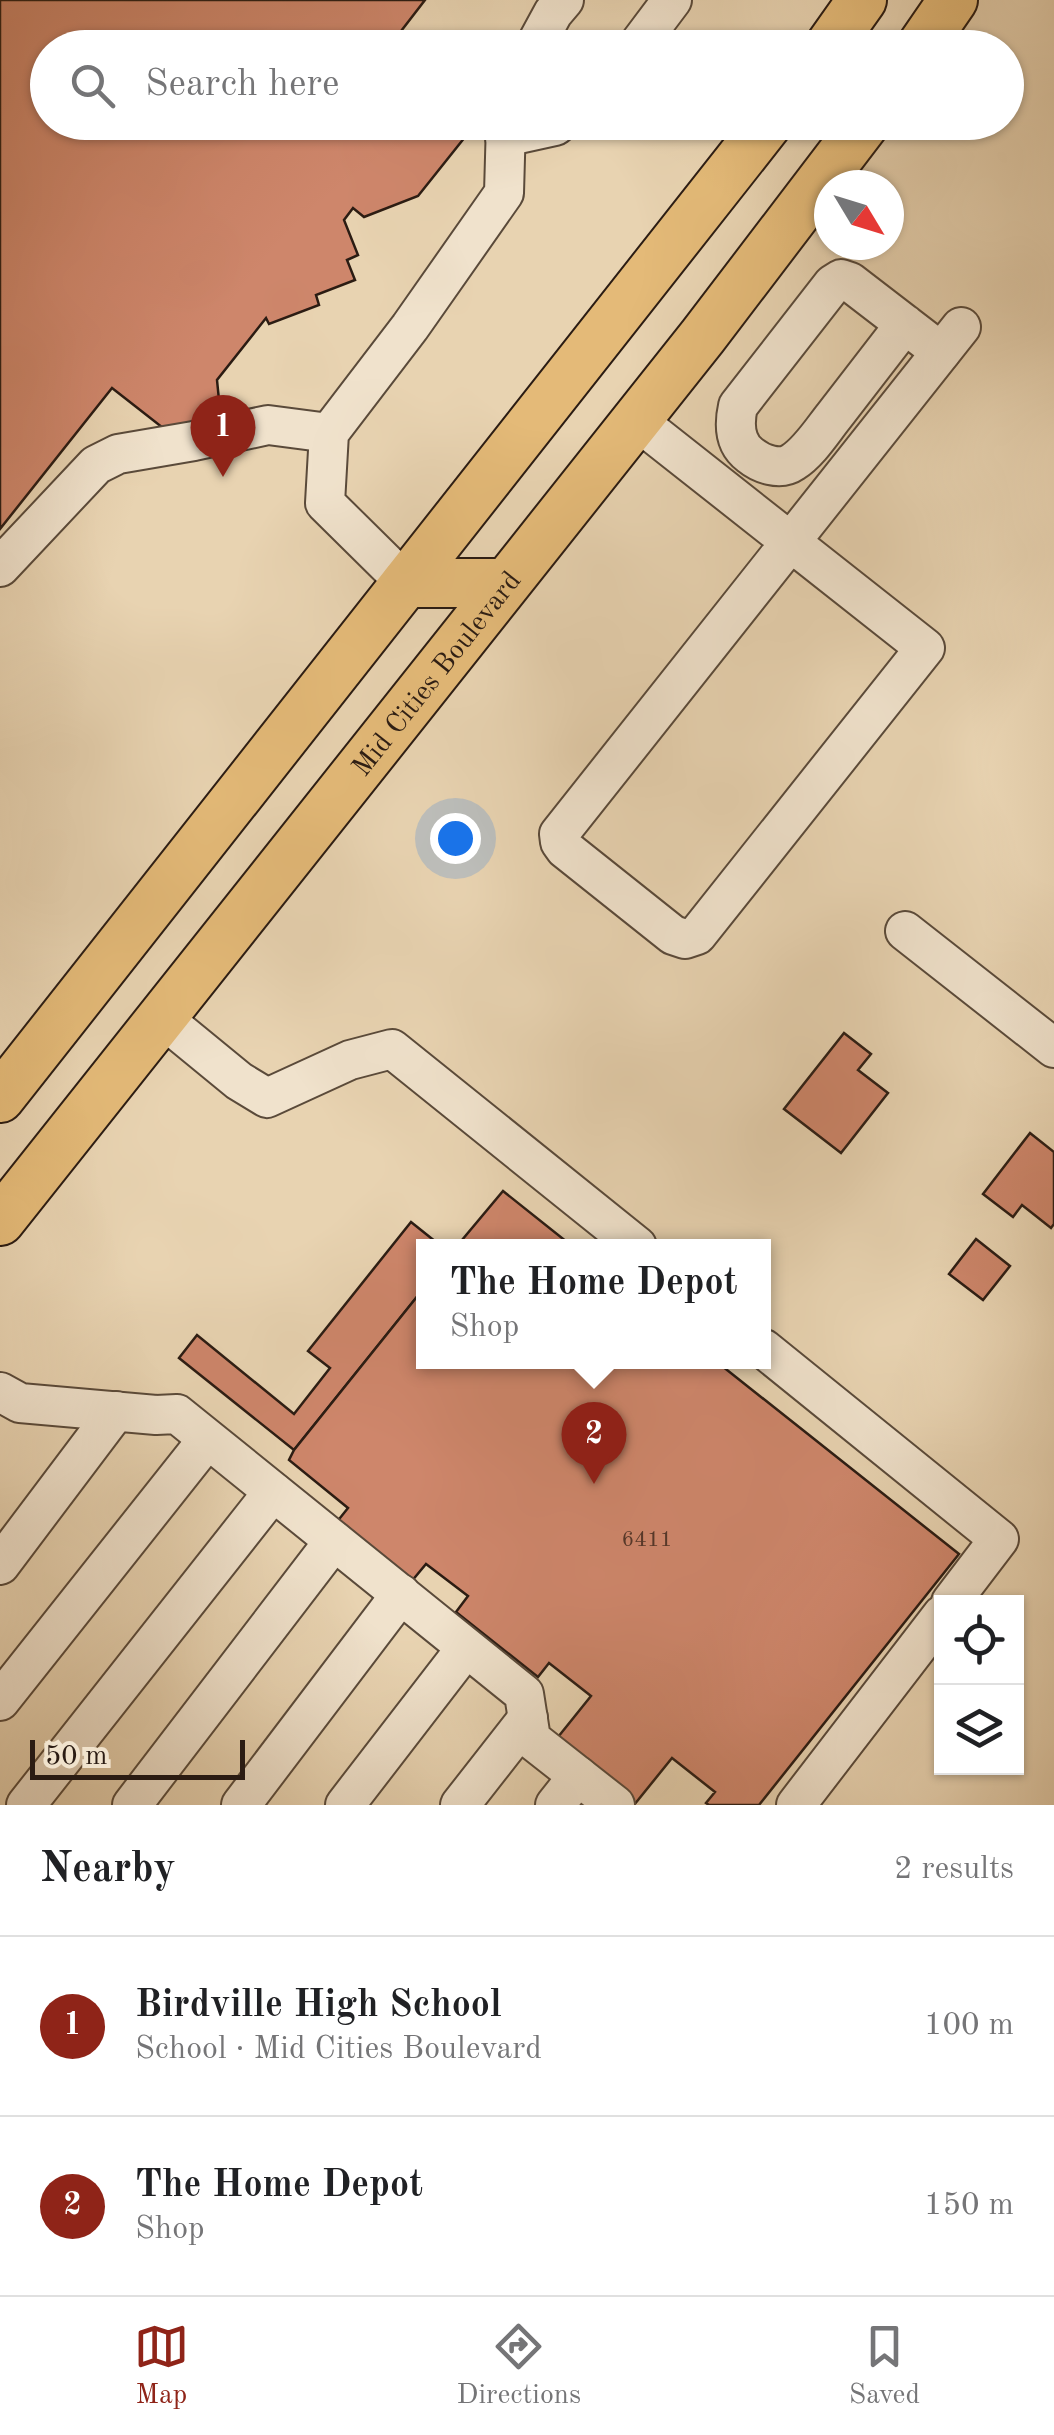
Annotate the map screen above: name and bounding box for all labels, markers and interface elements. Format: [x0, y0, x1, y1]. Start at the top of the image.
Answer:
search box [30, 30, 1024, 140]
icon: search [65, 58, 120, 113]
text: Search here [145, 66, 340, 104]
north arrow [814, 170, 904, 260]
pin: 1 [190, 394, 256, 477]
street label: Mid Cities Boulevard [348, 567, 527, 782]
your location [430, 813, 481, 864]
popup [416, 1239, 771, 1369]
text: The Home Depot [450, 1265, 737, 1303]
text: Shop [450, 1312, 519, 1344]
pin: 2 [562, 1402, 626, 1484]
house number: 6411 [621, 1529, 673, 1551]
map controls [934, 1595, 1024, 1775]
button: locate [934, 1595, 1024, 1685]
button: layers [934, 1685, 1024, 1775]
scale bar [30, 1735, 245, 1780]
text: 50 m [45, 1743, 108, 1771]
text: Nearby [40, 1849, 176, 1891]
text: 2 results [894, 1854, 1014, 1886]
text: Birdville High School [135, 1987, 502, 2025]
text: 1 [63, 2010, 82, 2042]
text: 100 m [924, 2010, 1014, 2042]
text: School · Mid Cities Boulevard [135, 2034, 542, 2066]
text: The Home Depot [135, 2167, 423, 2205]
text: 2 [63, 2190, 82, 2222]
text: 150 m [924, 2190, 1014, 2222]
text: Shop [135, 2214, 205, 2246]
tab: Map [134, 2319, 189, 2414]
tab: Directions [457, 2319, 581, 2414]
tab: Saved [849, 2319, 920, 2414]

